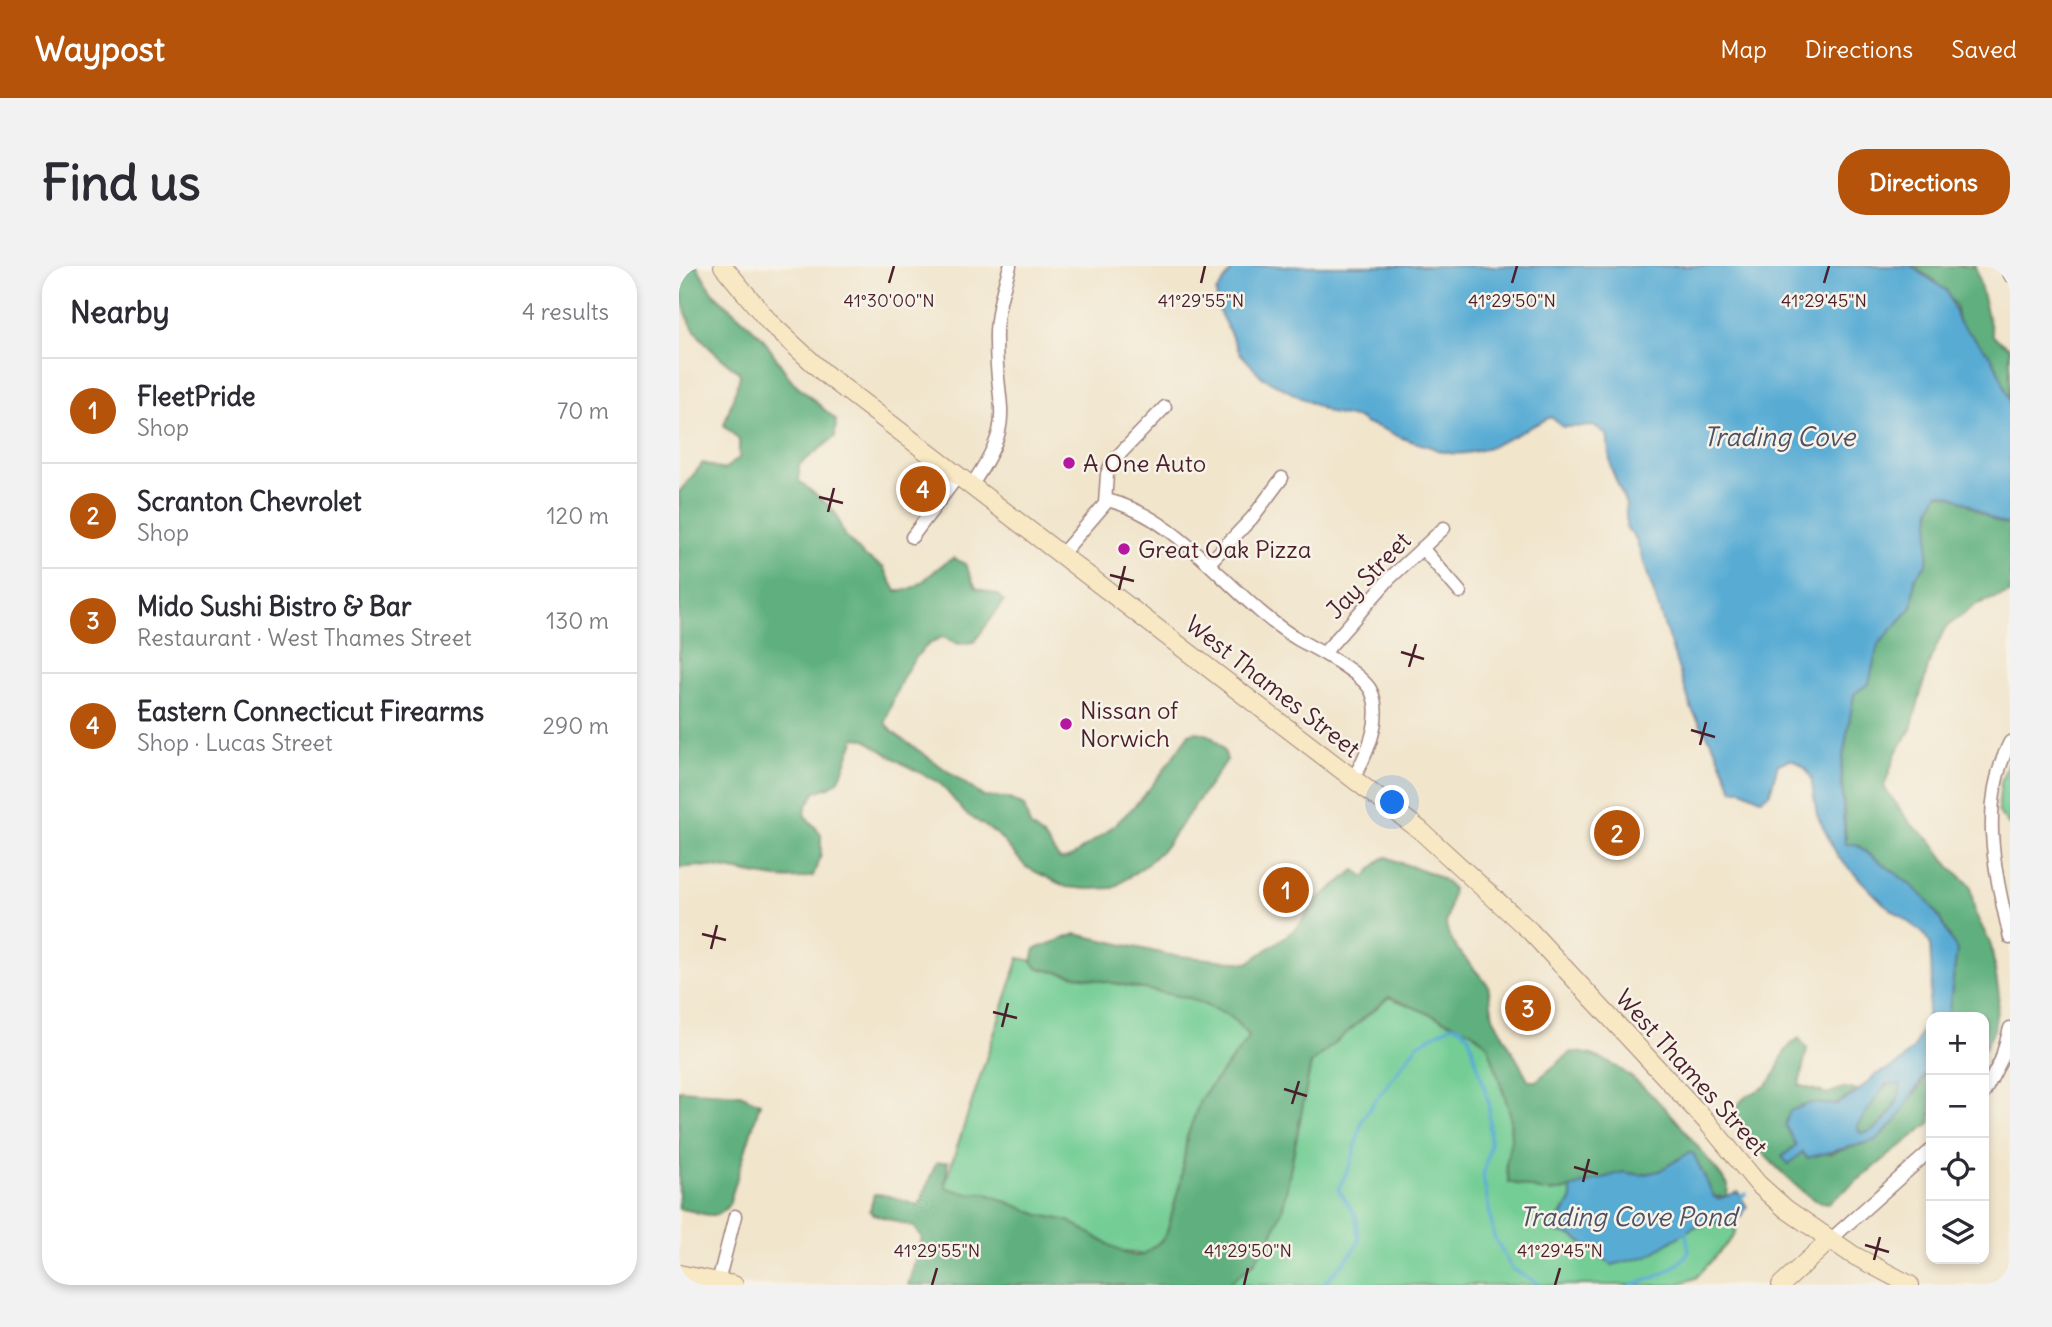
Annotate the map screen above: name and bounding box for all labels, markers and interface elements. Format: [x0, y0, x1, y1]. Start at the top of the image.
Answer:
text: Waypost [35, 28, 165, 70]
text: Map [1720, 34, 1767, 64]
text: Directions [1805, 34, 1913, 64]
text: Saved [1951, 34, 2017, 64]
button: Directions [1838, 149, 2010, 215]
text: Find us [42, 152, 200, 213]
text: 41°30'00"N [843, 289, 935, 312]
text: 41°29'55"N [1158, 289, 1244, 312]
text: 41°29'50"N [1468, 289, 1556, 312]
text: 41°29'45"N [1781, 289, 1867, 312]
text: Nearby [70, 293, 170, 331]
text: 4 results [522, 297, 609, 326]
text: FleetPride [137, 380, 256, 413]
text: 1 [88, 396, 98, 425]
text: 70 m [557, 396, 609, 425]
text: Shop [137, 413, 189, 442]
water label: Trading Cove [1703, 420, 1857, 453]
place label: A One Auto [1083, 448, 1206, 478]
marker: A One Auto [1061, 455, 1077, 471]
pin: 4 [900, 463, 946, 515]
text: Scranton Chevrolet [137, 485, 362, 518]
text: 2 [87, 501, 99, 530]
text: 120 m [546, 501, 609, 530]
text: Shop [137, 518, 189, 547]
street label: Jay Street [1319, 525, 1417, 625]
place label: Great Oak Pizza [1138, 534, 1311, 564]
marker: Great Oak Pizza [1116, 541, 1132, 557]
text: Mido Sushi Bistro & Bar [137, 590, 412, 623]
text: 3 [86, 606, 100, 635]
text: 130 m [546, 606, 609, 635]
street label: West Thames Street [1180, 608, 1366, 764]
text: Restaurant · West Thames Street [137, 623, 472, 652]
text: Eastern Connecticut Firearms [137, 695, 484, 728]
place label: Nissan of Norwich [1080, 695, 1179, 753]
text: 4 [86, 711, 100, 740]
text: 290 m [542, 711, 609, 740]
marker: Nissan of Norwich [1058, 716, 1074, 732]
text: Shop · Lucas Street [137, 728, 333, 757]
your location [1375, 785, 1409, 819]
pin: 2 [1594, 807, 1640, 859]
pin: 1 [1263, 864, 1309, 916]
pin: 3 [1505, 982, 1551, 1034]
street label: West Thames Street [1609, 983, 1775, 1161]
map controls [1926, 1012, 1989, 1264]
button: + [1926, 1012, 1989, 1075]
button: − [1926, 1075, 1989, 1138]
button: locate [1926, 1138, 1989, 1201]
water label: Trading Cove Pond [1519, 1200, 1741, 1233]
button: layers [1926, 1201, 1989, 1264]
text: 41°29'55"N [894, 1239, 980, 1262]
text: 41°29'50"N [1204, 1239, 1292, 1262]
text: 41°29'45"N [1517, 1239, 1603, 1262]

